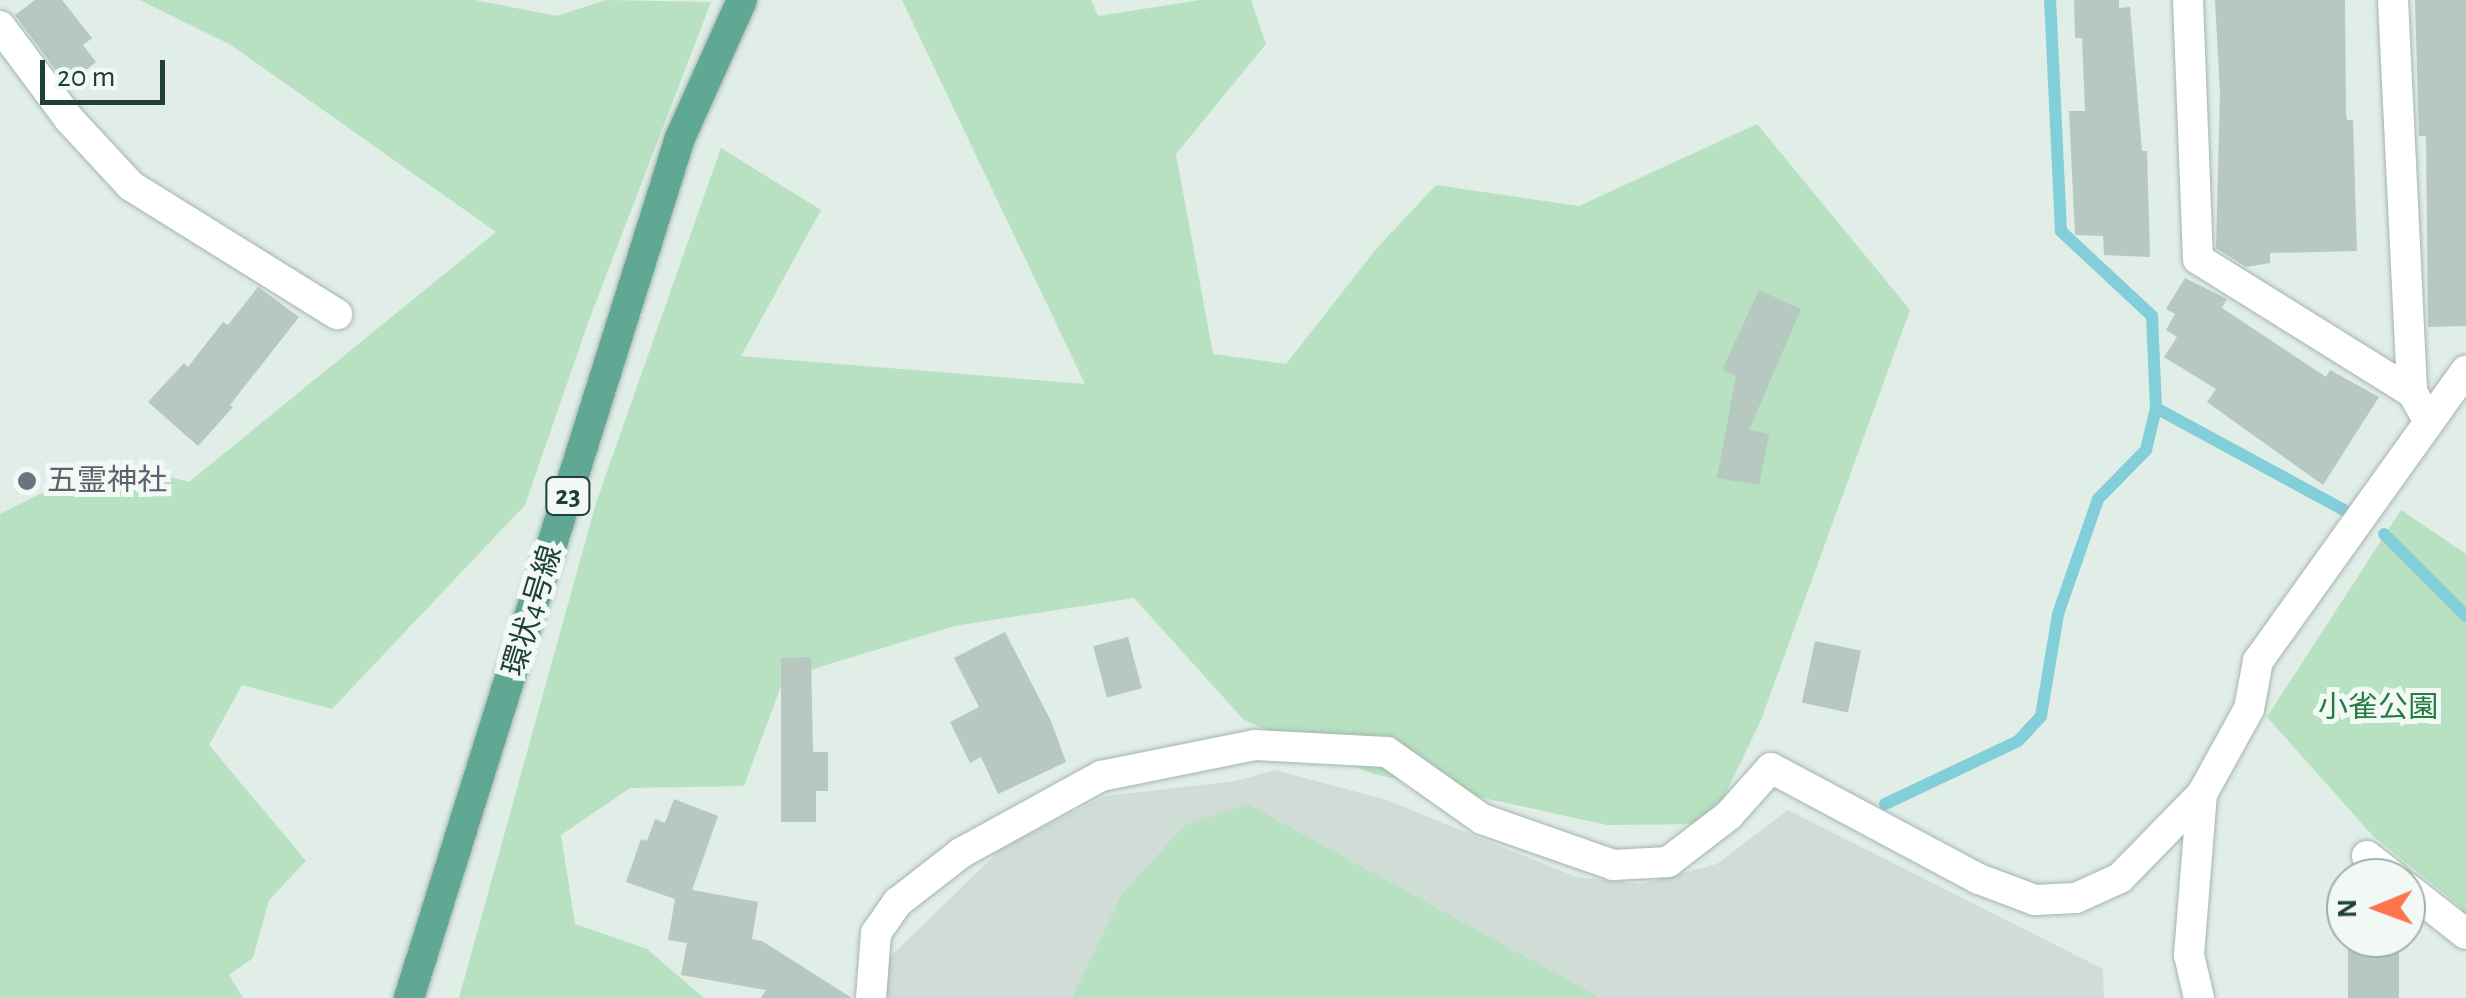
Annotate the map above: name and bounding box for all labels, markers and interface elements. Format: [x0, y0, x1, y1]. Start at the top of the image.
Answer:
scale bar [45, 40, 170, 102]
text: 20 m [57, 62, 115, 92]
place label: 五霊神社 [47, 463, 167, 499]
marker: 五霊神社 [16, 470, 38, 492]
road number: 23 [543, 473, 593, 519]
street label: 環状4号線 [496, 541, 570, 681]
park label: 小雀公園 [2318, 690, 2438, 726]
north arrow [2326, 858, 2426, 958]
text: N [2334, 899, 2362, 918]

